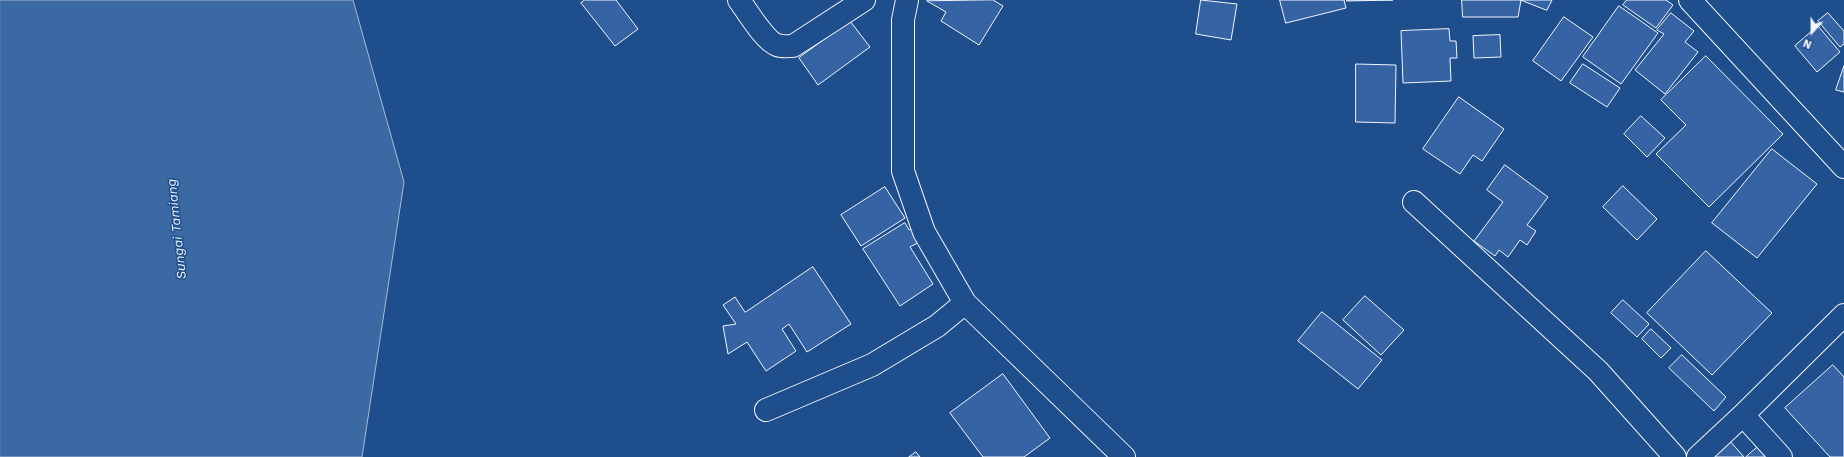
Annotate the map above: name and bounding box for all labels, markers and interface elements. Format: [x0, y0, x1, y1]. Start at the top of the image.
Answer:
north arrow [1792, 12, 1832, 52]
text: N [1801, 36, 1814, 51]
water label: Sungai Tamiang [164, 178, 190, 280]

